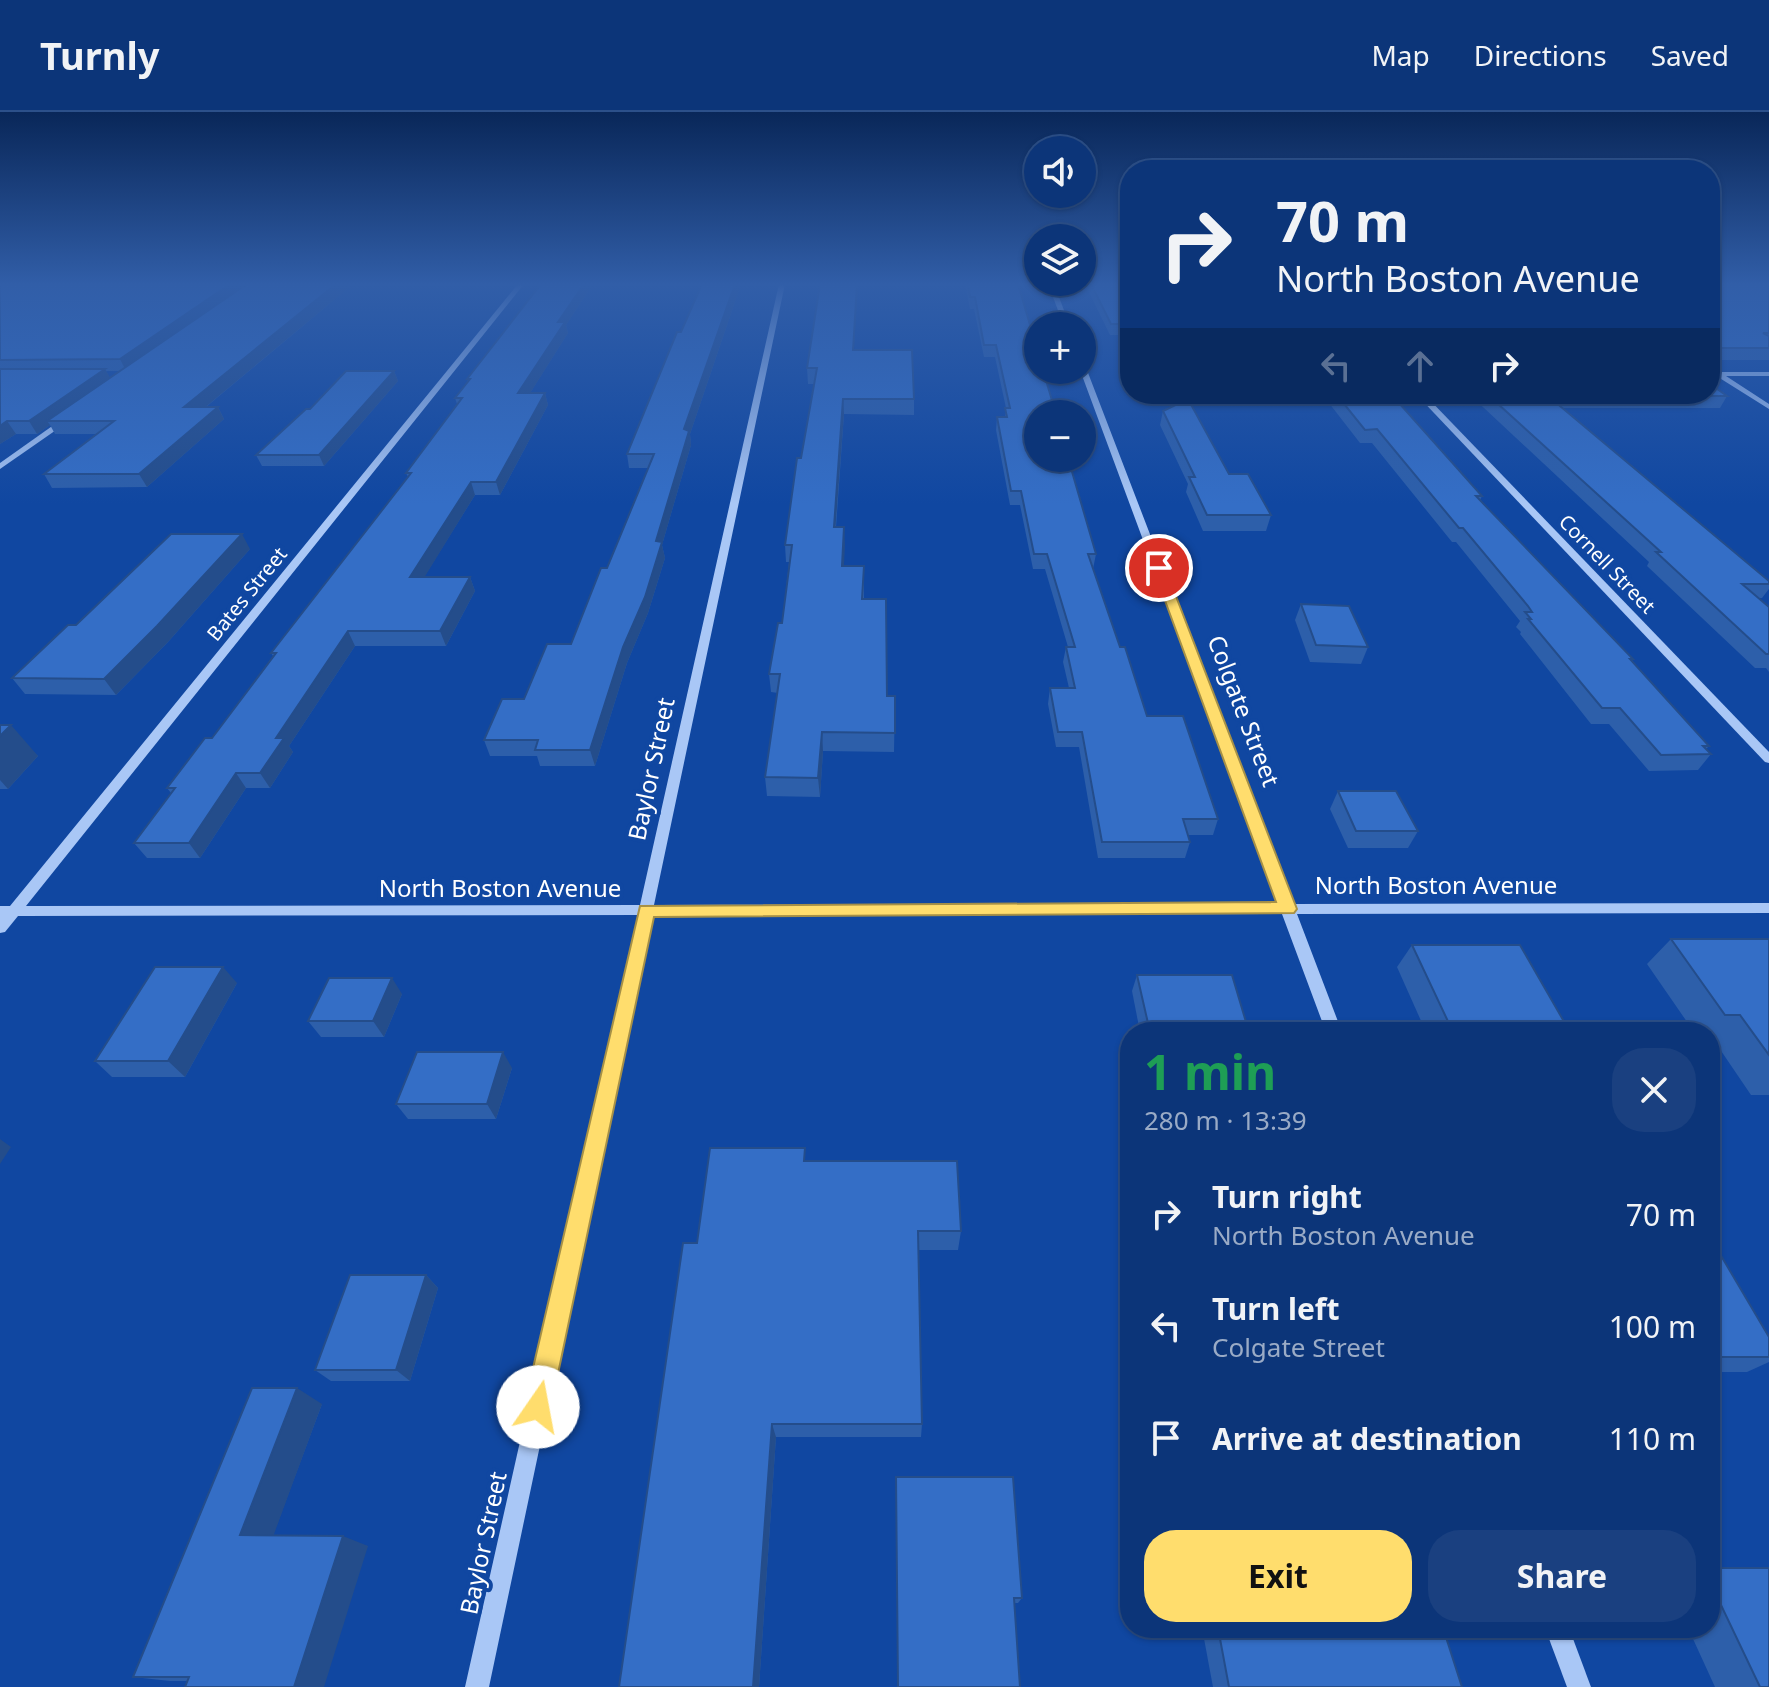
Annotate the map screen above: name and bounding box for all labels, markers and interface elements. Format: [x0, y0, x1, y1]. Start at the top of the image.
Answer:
text: Turnly [40, 29, 159, 81]
text: Map [1371, 36, 1430, 74]
text: Directions [1474, 36, 1607, 74]
text: Saved [1651, 36, 1729, 74]
map controls [1024, 136, 1096, 472]
button: sound [1024, 136, 1096, 208]
text: 70 m [1276, 182, 1409, 258]
icon: right [1144, 192, 1248, 296]
button: layers [1024, 224, 1096, 296]
text: North Boston Avenue [1276, 254, 1640, 303]
button: + [1024, 312, 1096, 384]
icon: left [1314, 344, 1358, 388]
icon: ahead [1398, 344, 1442, 388]
icon: right [1482, 344, 1526, 388]
button: − [1024, 400, 1096, 472]
street label: Cornell Street [1553, 508, 1662, 619]
pin [1125, 534, 1193, 602]
street label: Bates Street [200, 541, 293, 646]
icon: arrive [1137, 546, 1181, 590]
street label: Colgate Street [1200, 630, 1289, 791]
street label: Baylor Street [619, 694, 682, 843]
street label: North Boston Avenue [1315, 868, 1557, 901]
street label: North Boston Avenue [379, 871, 621, 904]
text: 1 min [1144, 1039, 1276, 1104]
button: close [1612, 1048, 1696, 1132]
text: 280 m · 13:39 [1144, 1102, 1307, 1138]
text: Turn right [1212, 1176, 1362, 1217]
icon: right [1144, 1192, 1188, 1236]
text: 70 m [1626, 1194, 1696, 1235]
text: North Boston Avenue [1212, 1217, 1475, 1253]
text: Turn left [1212, 1288, 1340, 1329]
icon: left [1144, 1304, 1188, 1348]
text: 100 m [1609, 1306, 1696, 1347]
text: Colgate Street [1212, 1329, 1385, 1365]
position arrow [496, 1365, 580, 1449]
icon: arrive [1144, 1416, 1188, 1460]
text: Arrive at destination [1212, 1418, 1522, 1459]
text: 110 m [1609, 1418, 1696, 1459]
street label: Baylor Street [451, 1468, 514, 1617]
button: Exit [1144, 1530, 1412, 1622]
button: Share [1428, 1530, 1696, 1622]

